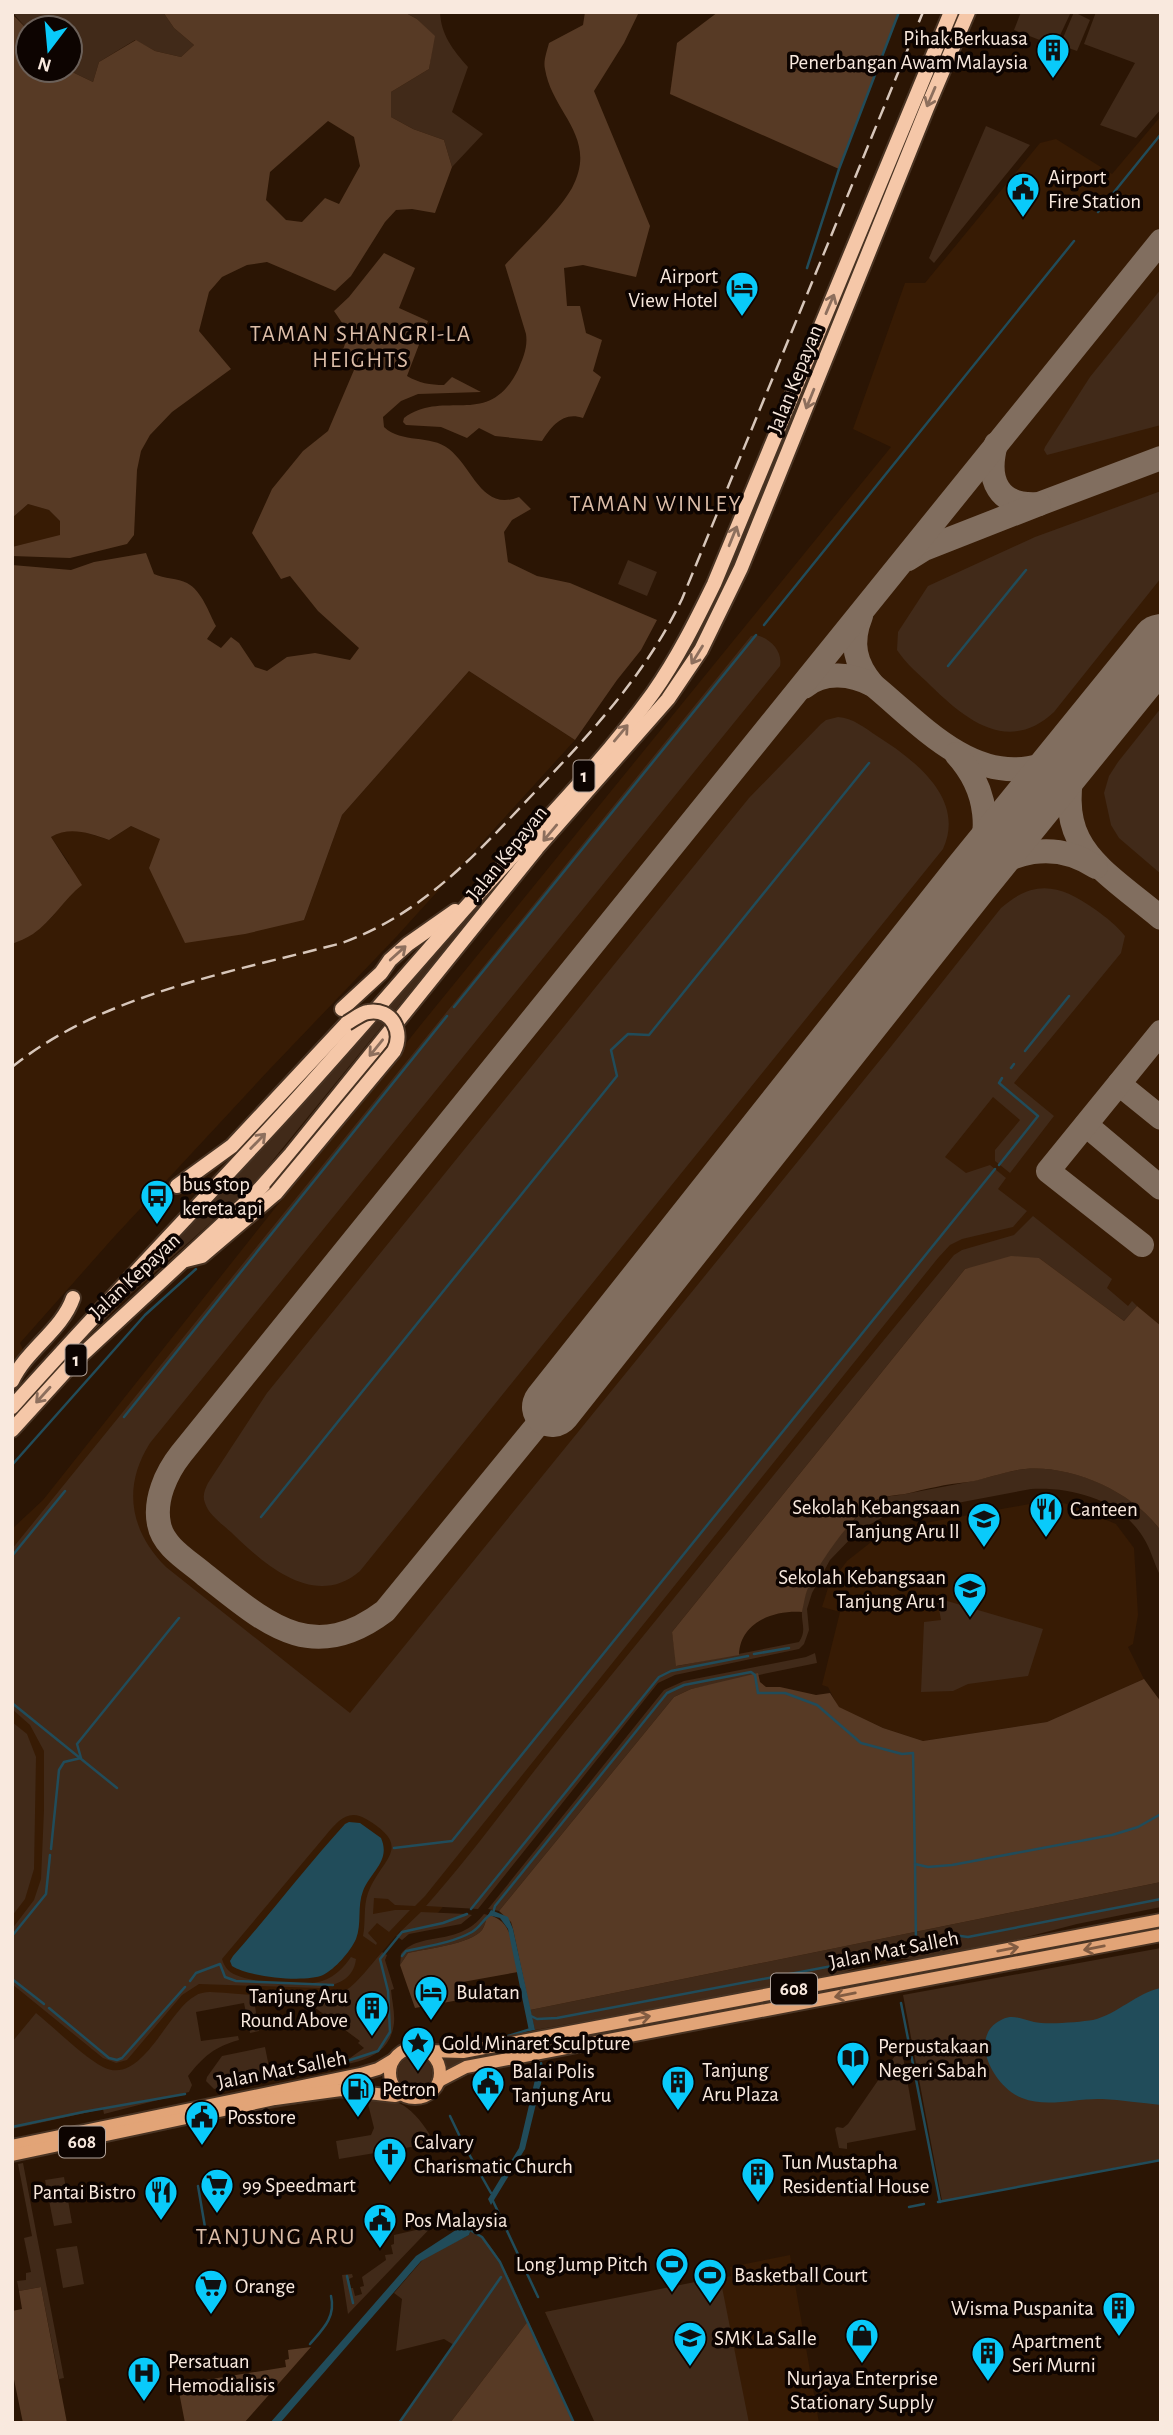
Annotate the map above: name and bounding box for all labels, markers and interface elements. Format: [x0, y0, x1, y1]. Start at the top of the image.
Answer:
north arrow [14, 14, 84, 84]
place label: Pihak Berkuasa Penerbangan Awam Malaysia [789, 28, 1028, 73]
building icon: Pihak Berkuasa Penerbangan Awam Malaysia [1034, 31, 1072, 80]
text: N [36, 53, 54, 75]
one-way arrow [924, 86, 937, 108]
place label: Airport Fire Station [1048, 167, 1141, 212]
public building icon: Airport Fire Station [1004, 170, 1042, 219]
place label: Airport View Hotel [628, 266, 718, 311]
hotel icon: Airport View Hotel [723, 269, 761, 318]
one-way arrow [824, 293, 837, 315]
street label: Jalan Kepayan [764, 322, 826, 436]
district label: TAMAN SHANGRI-LA HEIGHTS [250, 323, 472, 372]
one-way arrow [802, 388, 815, 410]
district label: TAMAN WINLEY [569, 493, 743, 516]
one-way arrow [728, 526, 741, 548]
one-way arrow [690, 645, 704, 665]
one-way arrow [613, 724, 629, 742]
road number: 1 [574, 761, 594, 792]
street label: Jalan Kepayan [463, 802, 551, 904]
one-way arrow [542, 824, 558, 842]
one-way arrow [389, 945, 407, 961]
one-way arrow [369, 1039, 384, 1057]
one-way arrow [249, 1132, 266, 1150]
place label: bus stop kereta api [182, 1174, 263, 1219]
bus stop icon: bus stop kereta api [138, 1177, 176, 1226]
street label: Jalan Kepayan [86, 1229, 184, 1323]
road number: 1 [66, 1344, 86, 1376]
one-way arrow [35, 1386, 52, 1403]
restaurant icon: Canteen [1027, 1490, 1065, 1539]
place label: Sekolah Kebangsaan Tanjung Aru II [792, 1497, 960, 1542]
place label: Canteen [1070, 1499, 1138, 1520]
school or university icon: Sekolah Kebangsaan Tanjung Aru II [965, 1500, 1003, 1549]
place label: Sekolah Kebangsaan Tanjung Aru 1 [778, 1567, 946, 1612]
school or university icon: Sekolah Kebangsaan Tanjung Aru 1 [951, 1570, 989, 1619]
street label: Jalan Mat Salleh [828, 1927, 960, 1973]
one-way arrow [996, 1941, 1019, 1955]
one-way arrow [1083, 1941, 1106, 1955]
hotel icon: Bulatan [412, 1973, 450, 2022]
road number: 608 [771, 1974, 817, 2005]
place label: Bulatan [456, 1982, 520, 2003]
place label: Tanjung Aru Round Above [240, 1986, 348, 2031]
building icon: Tanjung Aru Round Above [353, 1989, 391, 2038]
one-way arrow [834, 1989, 857, 2002]
one-way arrow [628, 2011, 651, 2024]
place icon: Gold Minaret Sculpture [399, 2024, 437, 2073]
place label: Gold Minaret Sculpture [442, 2033, 630, 2054]
place label: Perpustakaan Negeri Sabah [878, 2036, 989, 2081]
library icon: Perpustakaan Negeri Sabah [834, 2039, 872, 2088]
street label: Jalan Mat Salleh [216, 2047, 348, 2093]
place label: Tanjung Aru Plaza [702, 2060, 779, 2105]
place label: Balai Polis Tanjung Aru [512, 2061, 612, 2106]
building icon: Tanjung Aru Plaza [659, 2063, 697, 2112]
public building icon: Balai Polis Tanjung Aru [469, 2064, 507, 2113]
fuel station icon: Petron [339, 2070, 377, 2119]
place label: Petron [382, 2079, 436, 2100]
public building icon: Posstore [183, 2098, 221, 2147]
place label: Posstore [227, 2107, 296, 2128]
road number: 608 [59, 2126, 105, 2158]
place label: Calvary Charismatic Church [414, 2132, 573, 2177]
church icon: Calvary Charismatic Church [371, 2135, 409, 2184]
place label: Tun Mustapha Residential House [782, 2152, 929, 2197]
building icon: Tun Mustapha Residential House [739, 2155, 777, 2204]
supermarket icon: 99 Speedmart [198, 2166, 236, 2215]
restaurant icon: Pantai Bistro [142, 2173, 180, 2222]
place label: 99 Speedmart [242, 2175, 356, 2196]
place label: Pantai Bistro [32, 2182, 136, 2203]
public building icon: Pos Malaysia [361, 2201, 399, 2250]
place label: Pos Malaysia [404, 2210, 508, 2231]
district label: TANJUNG ARU [195, 2225, 357, 2249]
sports icon: Long Jump Pitch [653, 2245, 691, 2294]
place label: Long Jump Pitch [516, 2254, 648, 2275]
sports icon: Basketball Court [691, 2256, 729, 2305]
place label: Basketball Court [734, 2265, 868, 2286]
supermarket icon: Orange [192, 2267, 230, 2316]
place label: Orange [235, 2276, 295, 2297]
building icon: Wisma Puspanita [1100, 2289, 1138, 2338]
place label: Wisma Puspanita [951, 2298, 1094, 2319]
shop icon: Nurjaya Enterprise Stationary Supply [843, 2316, 881, 2365]
school or university icon: SMK La Salle [671, 2319, 709, 2368]
place label: SMK La Salle [714, 2328, 817, 2349]
place label: Apartment Seri Murni [1012, 2331, 1102, 2376]
building icon: Apartment Seri Murni [969, 2334, 1007, 2383]
place label: Persatuan Hemodialisis [168, 2351, 275, 2396]
hospital icon: Persatuan Hemodialisis [125, 2354, 163, 2403]
place label: Nurjaya Enterprise Stationary Supply [786, 2368, 938, 2413]

